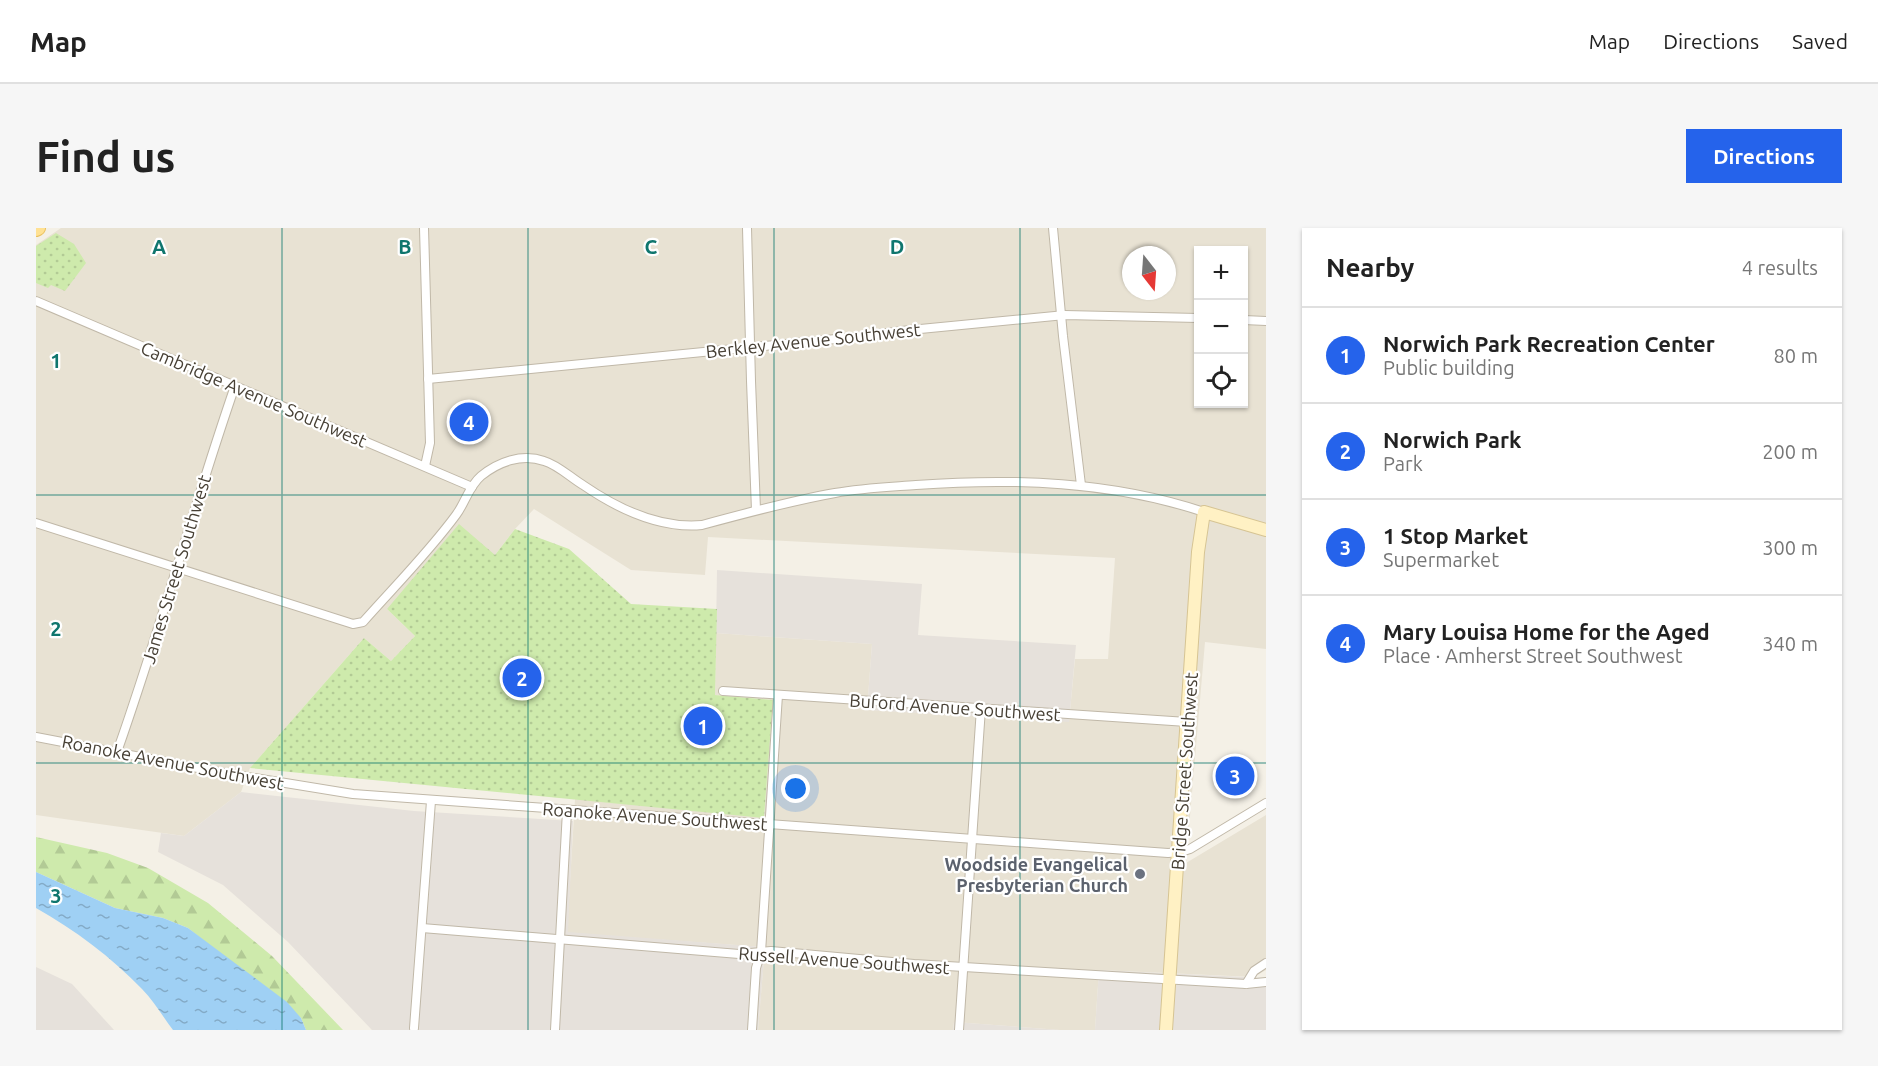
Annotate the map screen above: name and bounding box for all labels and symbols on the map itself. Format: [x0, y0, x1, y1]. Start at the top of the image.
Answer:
text: A [152, 235, 166, 258]
text: B [398, 235, 412, 258]
text: C [645, 235, 658, 258]
text: D [890, 235, 904, 258]
north arrow [1122, 246, 1176, 300]
street label: Berkley Avenue Southwest [705, 319, 921, 361]
street label: Cambridge Avenue Southwest [138, 337, 370, 451]
text: 1 [50, 349, 62, 372]
pin: 4 [450, 400, 488, 444]
street label: James Street Southwest [138, 472, 214, 666]
text: 2 [50, 617, 62, 640]
pin: 2 [502, 656, 542, 700]
street label: Bridge Street Southwest [1167, 671, 1201, 871]
street label: Buford Avenue Southwest [849, 690, 1061, 724]
pin: 1 [684, 704, 722, 748]
street label: Roanoke Avenue Southwest [60, 731, 286, 793]
pin: 3 [1216, 754, 1254, 798]
your location [781, 774, 810, 803]
street label: Roanoke Avenue Southwest [542, 798, 768, 834]
place label: Woodside Evangelical Presbyterian Church [945, 854, 1129, 895]
marker: Woodside Evangelical Presbyterian Church [1133, 867, 1147, 881]
text: 3 [50, 884, 62, 907]
street label: Russell Avenue Southwest [738, 943, 950, 977]

